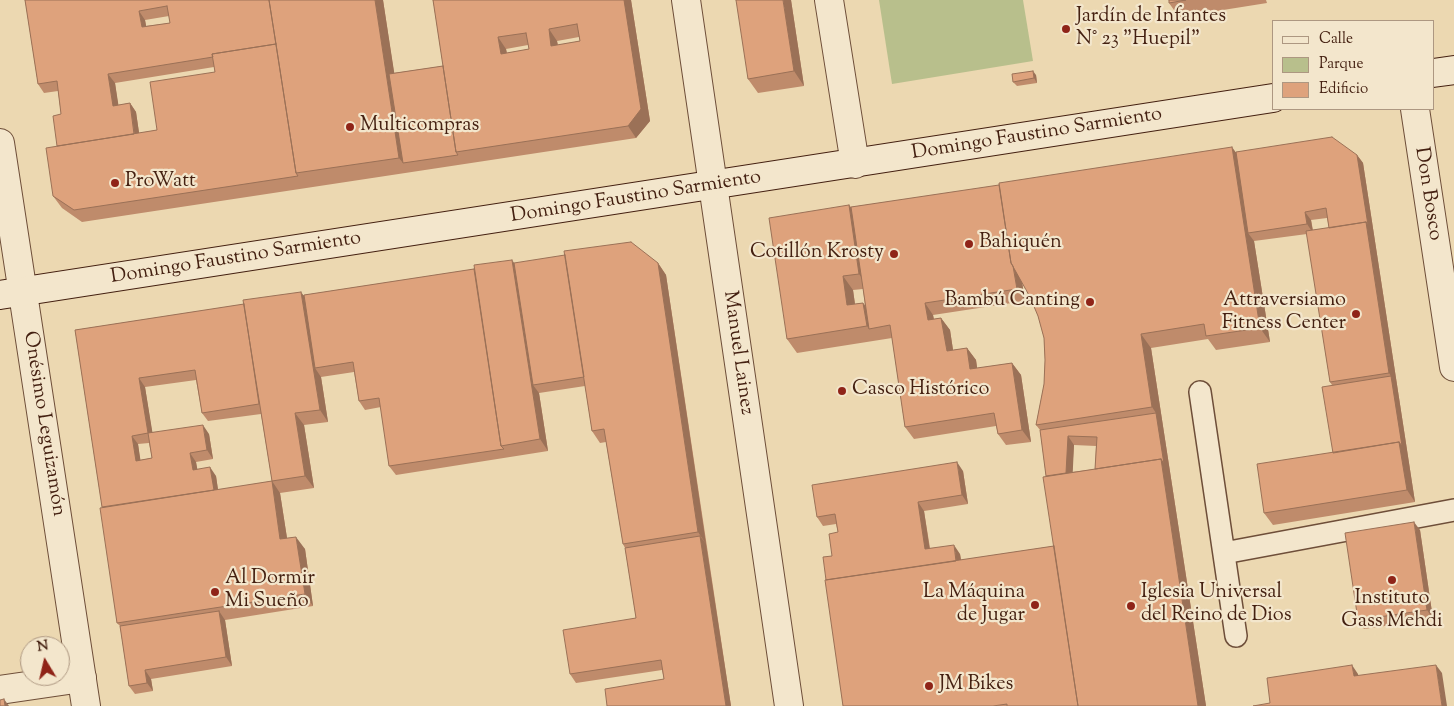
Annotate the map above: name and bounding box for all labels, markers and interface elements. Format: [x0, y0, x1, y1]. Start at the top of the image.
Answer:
place label: Jardín de Infantes N° 23 "Huepil" [1076, 6, 1226, 53]
legend [1272, 20, 1434, 110]
marker: Jardín de Infantes N° 23 "Huepil" [1060, 23, 1072, 35]
text: Calle [1319, 29, 1353, 50]
text: Parque [1319, 54, 1363, 75]
text: Edificio [1319, 79, 1368, 100]
street label: Domingo Faustino Sarmiento [910, 103, 1164, 167]
place label: Multicompras [360, 115, 479, 139]
marker: Multicompras [344, 121, 356, 133]
street label: Don Bosco [1408, 146, 1446, 242]
street label: Domingo Faustino Sarmiento [509, 166, 763, 230]
place label: ProWatt [125, 171, 196, 195]
marker: ProWatt [109, 177, 121, 189]
street label: Domingo Faustino Sarmiento [109, 227, 363, 291]
place label: Bahiquén [979, 232, 1062, 256]
marker: Bahiquén [963, 238, 975, 250]
place label: Cotillón Krosty [750, 242, 884, 266]
marker: Cotillón Krosty [888, 248, 900, 260]
street label: Manuel Lainez [716, 289, 758, 417]
place label: Bambú Canting [945, 290, 1080, 314]
place label: Attraversiamo Fitness Center [1222, 290, 1346, 337]
marker: Bambú Canting [1084, 296, 1096, 308]
marker: Attraversiamo Fitness Center [1350, 308, 1362, 320]
street label: Onésimo Leguizamón [16, 330, 70, 518]
place label: Casco Histórico [852, 379, 989, 403]
marker: Casco Histórico [836, 385, 848, 397]
place label: Al Dormir Mi Sueño [225, 568, 315, 615]
marker: Instituto Gass Mehdi [1386, 574, 1398, 586]
place label: La Máquina de Jugar [923, 582, 1025, 629]
place label: Iglesia Universal del Reino de Dios [1141, 582, 1292, 629]
marker: Al Dormir Mi Sueño [209, 586, 221, 598]
place label: Instituto Gass Mehdi [1341, 588, 1443, 635]
marker: La Máquina de Jugar [1029, 599, 1041, 611]
marker: Iglesia Universal del Reino de Dios [1125, 600, 1137, 612]
north arrow [20, 636, 70, 686]
text: N [36, 636, 50, 658]
place label: JM Bikes [939, 674, 1013, 698]
marker: JM Bikes [923, 680, 935, 692]

